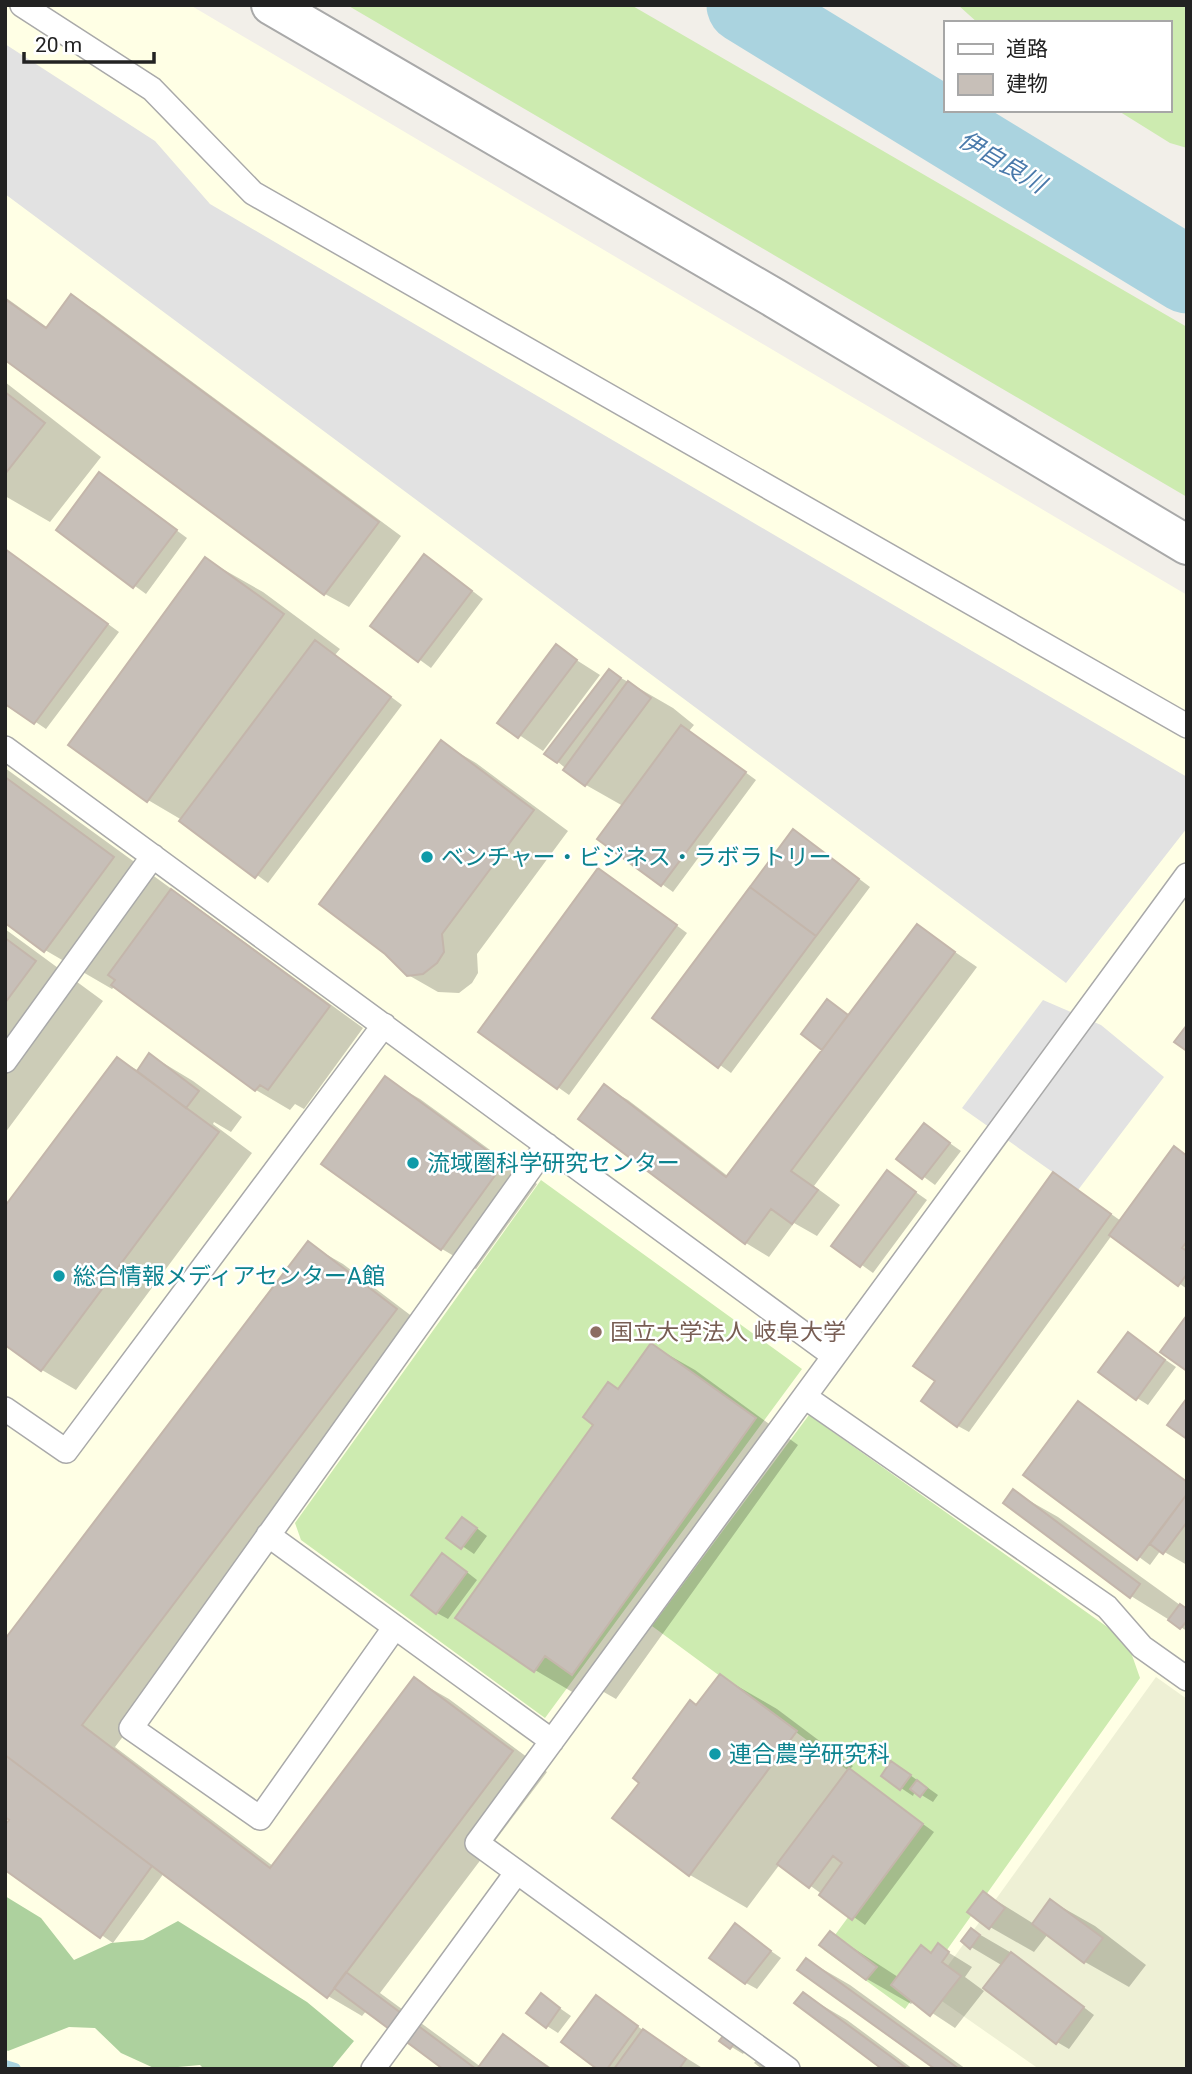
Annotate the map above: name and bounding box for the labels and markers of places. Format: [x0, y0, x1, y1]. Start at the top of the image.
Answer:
place label: ベンチャー・ビジネス・ラボラトリー [441, 844, 832, 871]
marker: ベンチャー・ビジネス・ラボラトリー [419, 849, 435, 865]
place label: 流域圏科学研究センター [427, 1150, 680, 1177]
marker: 流域圏科学研究センター [405, 1155, 421, 1171]
place label: 総合情報メディアセンターA館 [73, 1263, 385, 1290]
marker: 総合情報メディアセンターA館 [51, 1268, 67, 1284]
place label: 国立大学法人 岐阜大学 [610, 1319, 846, 1346]
marker: 国立大学法人 岐阜大学 [588, 1324, 604, 1340]
place label: 連合農学研究科 [729, 1741, 890, 1768]
marker: 連合農学研究科 [707, 1746, 723, 1762]

